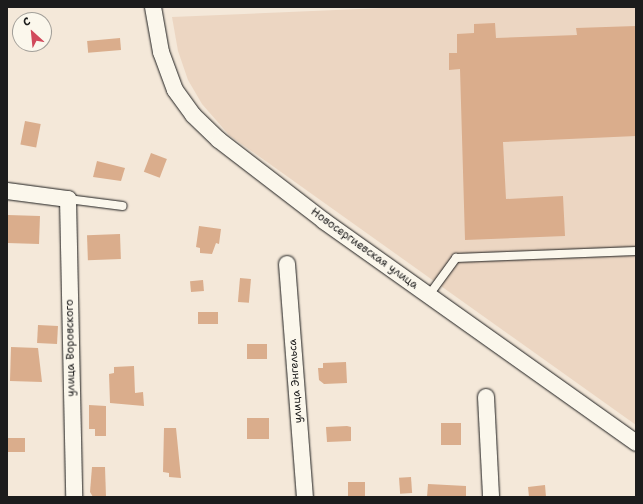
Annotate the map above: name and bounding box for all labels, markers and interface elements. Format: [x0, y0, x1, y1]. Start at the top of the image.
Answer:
north arrow [12, 12, 52, 52]
text: С [20, 14, 33, 30]
street label: Новосергиевская улица [308, 206, 420, 292]
street label: улица Воровского [64, 299, 78, 397]
street label: улица Энгельса [286, 338, 306, 424]

